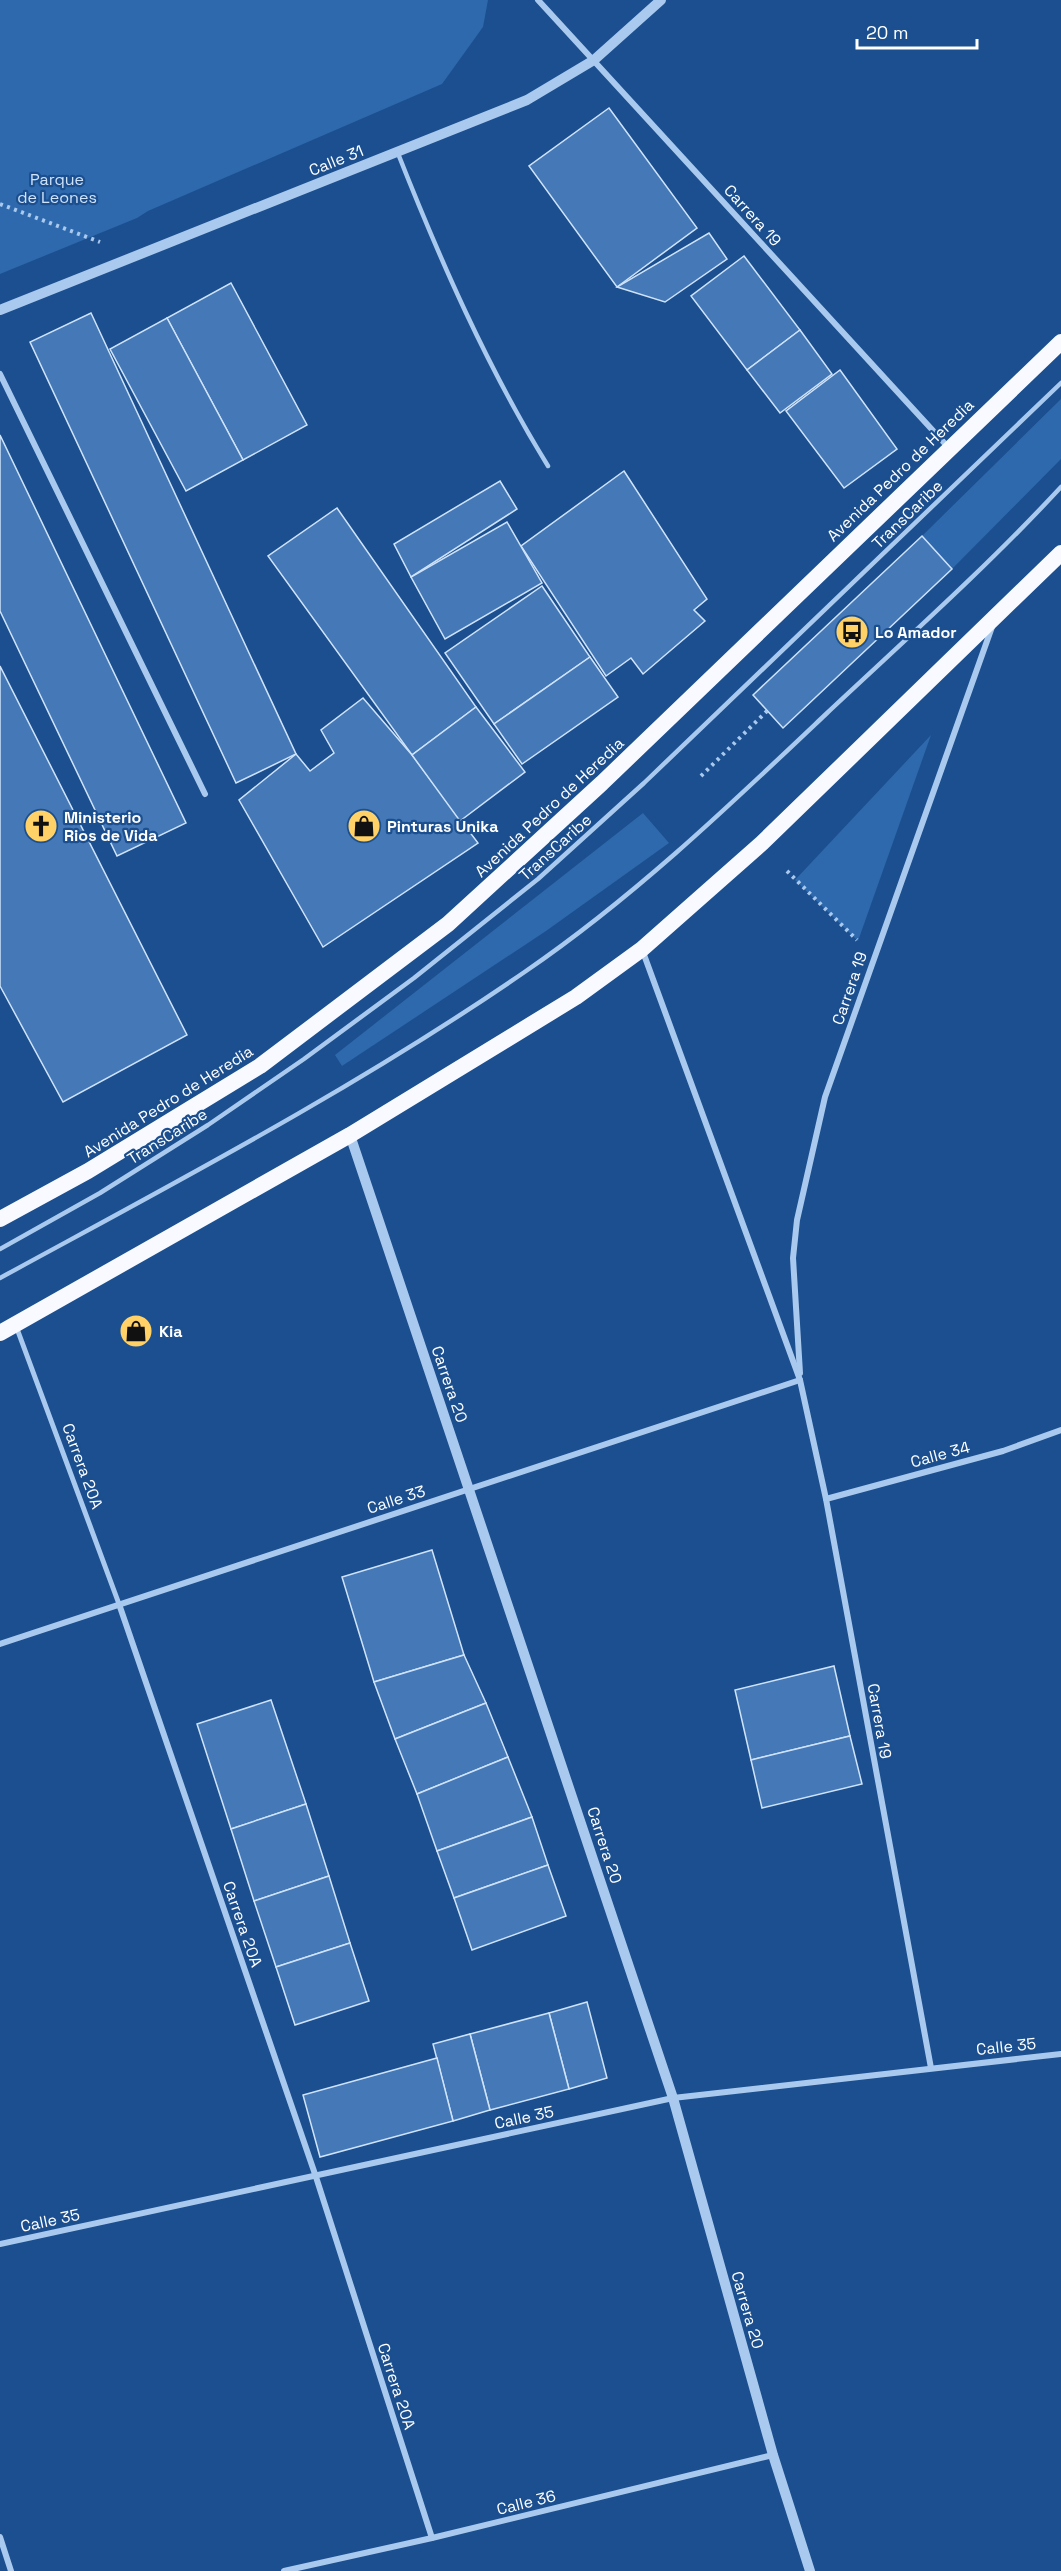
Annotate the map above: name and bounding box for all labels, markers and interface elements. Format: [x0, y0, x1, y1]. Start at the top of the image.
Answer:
scale bar [857, 12, 977, 50]
text: 20 m [866, 21, 909, 44]
street label: Calle 31 [306, 140, 367, 181]
park label: Parque de Leones [17, 169, 97, 208]
street label: Carrera 19 [719, 180, 786, 251]
street label: Avenida Pedro de Heredia [822, 395, 978, 546]
street label: TransCaribe [867, 475, 947, 553]
bus stop icon: Lo Amador [834, 614, 870, 650]
place label: Lo Amador [875, 622, 957, 643]
street label: Avenida Pedro de Heredia [470, 733, 628, 882]
place label: Ministerio Rios de Vida [64, 807, 158, 846]
church icon: Ministerio Rios de Vida [23, 808, 59, 844]
shop icon: Pinturas Unika [346, 808, 382, 844]
street label: TransCaribe [515, 809, 596, 885]
place label: Pinturas Unika [387, 816, 498, 837]
street label: Carrera 19 [827, 949, 872, 1028]
street label: Avenida Pedro de Heredia [79, 1041, 257, 1162]
street label: TransCaribe [123, 1104, 211, 1169]
shop icon: Kia [118, 1313, 154, 1349]
place label: Kia [159, 1321, 183, 1342]
street label: Carrera 20 [427, 1343, 472, 1425]
street label: Carrera 20A [57, 1420, 108, 1512]
street label: Calle 34 [908, 1437, 972, 1472]
street label: Calle 33 [364, 1480, 428, 1519]
street label: Carrera 19 [863, 1682, 896, 1760]
street label: Carrera 20 [582, 1804, 627, 1886]
street label: Carrera 20A [218, 1878, 267, 1970]
street label: Calle 35 [975, 2033, 1037, 2060]
street label: Calle 35 [493, 2101, 556, 2134]
street label: Calle 35 [19, 2204, 82, 2237]
street label: Carrera 20 [726, 2269, 769, 2351]
street label: Carrera 20A [373, 2340, 420, 2432]
street label: Calle 36 [494, 2485, 558, 2520]

